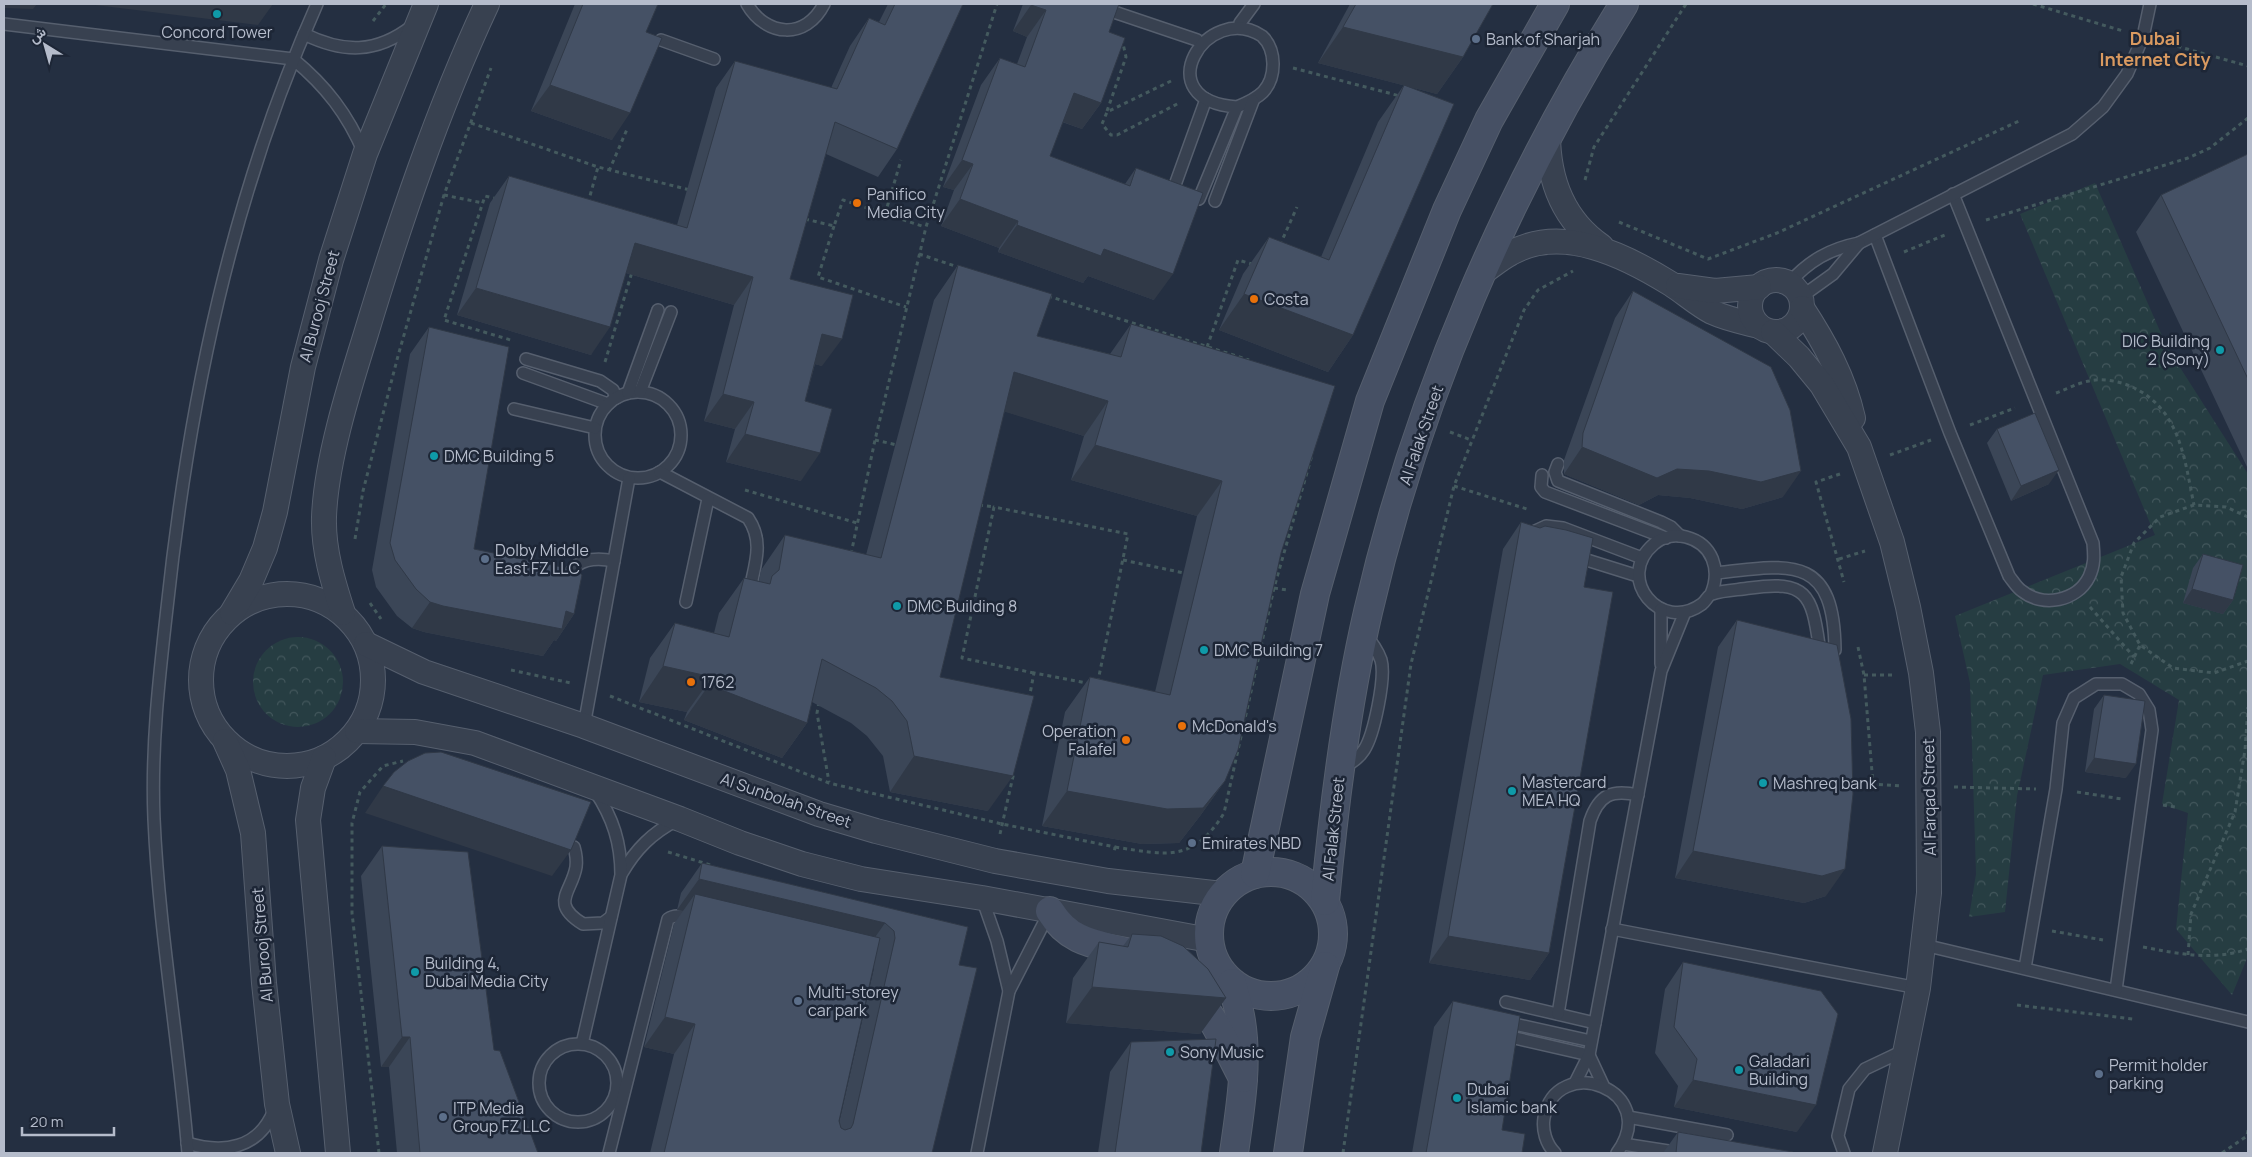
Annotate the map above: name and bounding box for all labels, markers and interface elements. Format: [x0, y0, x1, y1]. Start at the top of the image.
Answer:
marker: Concord Tower [211, 8, 223, 20]
north arrow [20, 20, 70, 70]
text: ش [24, 21, 49, 47]
place label: Concord Tower [161, 21, 273, 43]
district label: Dubai Internet City [2100, 26, 2210, 71]
place label: Bank of Sharjah [1486, 28, 1600, 50]
marker: Bank of Sharjah [1470, 33, 1482, 45]
place label: Panifico Media City [867, 183, 945, 223]
marker: Panifico Media City [851, 197, 863, 209]
street label: Al Burooj Street [293, 248, 345, 364]
place label: Costa [1264, 288, 1309, 310]
marker: Costa [1248, 293, 1260, 305]
place label: DIC Building 2 (Sony) [2122, 330, 2210, 370]
marker: DIC Building 2 (Sony) [2214, 344, 2226, 356]
street label: Al Falak Street [1394, 382, 1448, 488]
place label: DMC Building 5 [444, 445, 554, 467]
marker: DMC Building 5 [428, 450, 440, 462]
place label: Dolby Middle East FZ LLC [495, 539, 589, 579]
marker: Dolby Middle East FZ LLC [479, 553, 491, 565]
place label: DMC Building 8 [907, 595, 1017, 617]
marker: DMC Building 8 [891, 600, 903, 612]
place label: DMC Building 7 [1214, 639, 1323, 661]
marker: DMC Building 7 [1198, 644, 1210, 656]
place label: 1762 [701, 671, 734, 693]
marker: 1762 [685, 676, 697, 688]
place label: McDonald's [1192, 715, 1277, 737]
place label: Operation Falafel [1042, 720, 1116, 760]
marker: McDonald's [1176, 720, 1188, 732]
marker: Operation Falafel [1120, 734, 1132, 746]
street label: Al Farqad Street [1917, 738, 1941, 856]
street label: Al Sunbolah Street [718, 767, 854, 833]
place label: Mastercard MEA HQ [1522, 771, 1607, 811]
place label: Mashreq bank [1773, 772, 1878, 794]
street label: Al Falak Street [1317, 776, 1349, 882]
marker: Mashreq bank [1757, 777, 1769, 789]
marker: Mastercard MEA HQ [1506, 785, 1518, 797]
place label: Emirates NBD [1202, 832, 1302, 854]
marker: Emirates NBD [1186, 837, 1198, 849]
street label: Al Burooj Street [246, 887, 278, 1003]
place label: Building 4, Dubai Media City [425, 952, 549, 992]
marker: Building 4, Dubai Media City [409, 966, 421, 978]
place label: Multi-storey car park [808, 981, 899, 1021]
marker: Multi-storey car park [792, 995, 804, 1007]
place label: Sony Music [1180, 1041, 1264, 1063]
marker: Sony Music [1164, 1046, 1176, 1058]
place label: Galadari Building [1749, 1050, 1810, 1090]
place label: Permit holder parking [2109, 1054, 2208, 1094]
marker: Galadari Building [1733, 1064, 1745, 1076]
marker: Permit holder parking [2093, 1068, 2105, 1080]
place label: Dubai Islamic bank [1467, 1078, 1558, 1118]
marker: Dubai Islamic bank [1451, 1092, 1463, 1104]
place label: ITP Media Group FZ LLC [453, 1097, 550, 1137]
scale bar [22, 1104, 115, 1136]
text: 20 m [30, 1111, 63, 1132]
marker: ITP Media Group FZ LLC [437, 1111, 449, 1123]

